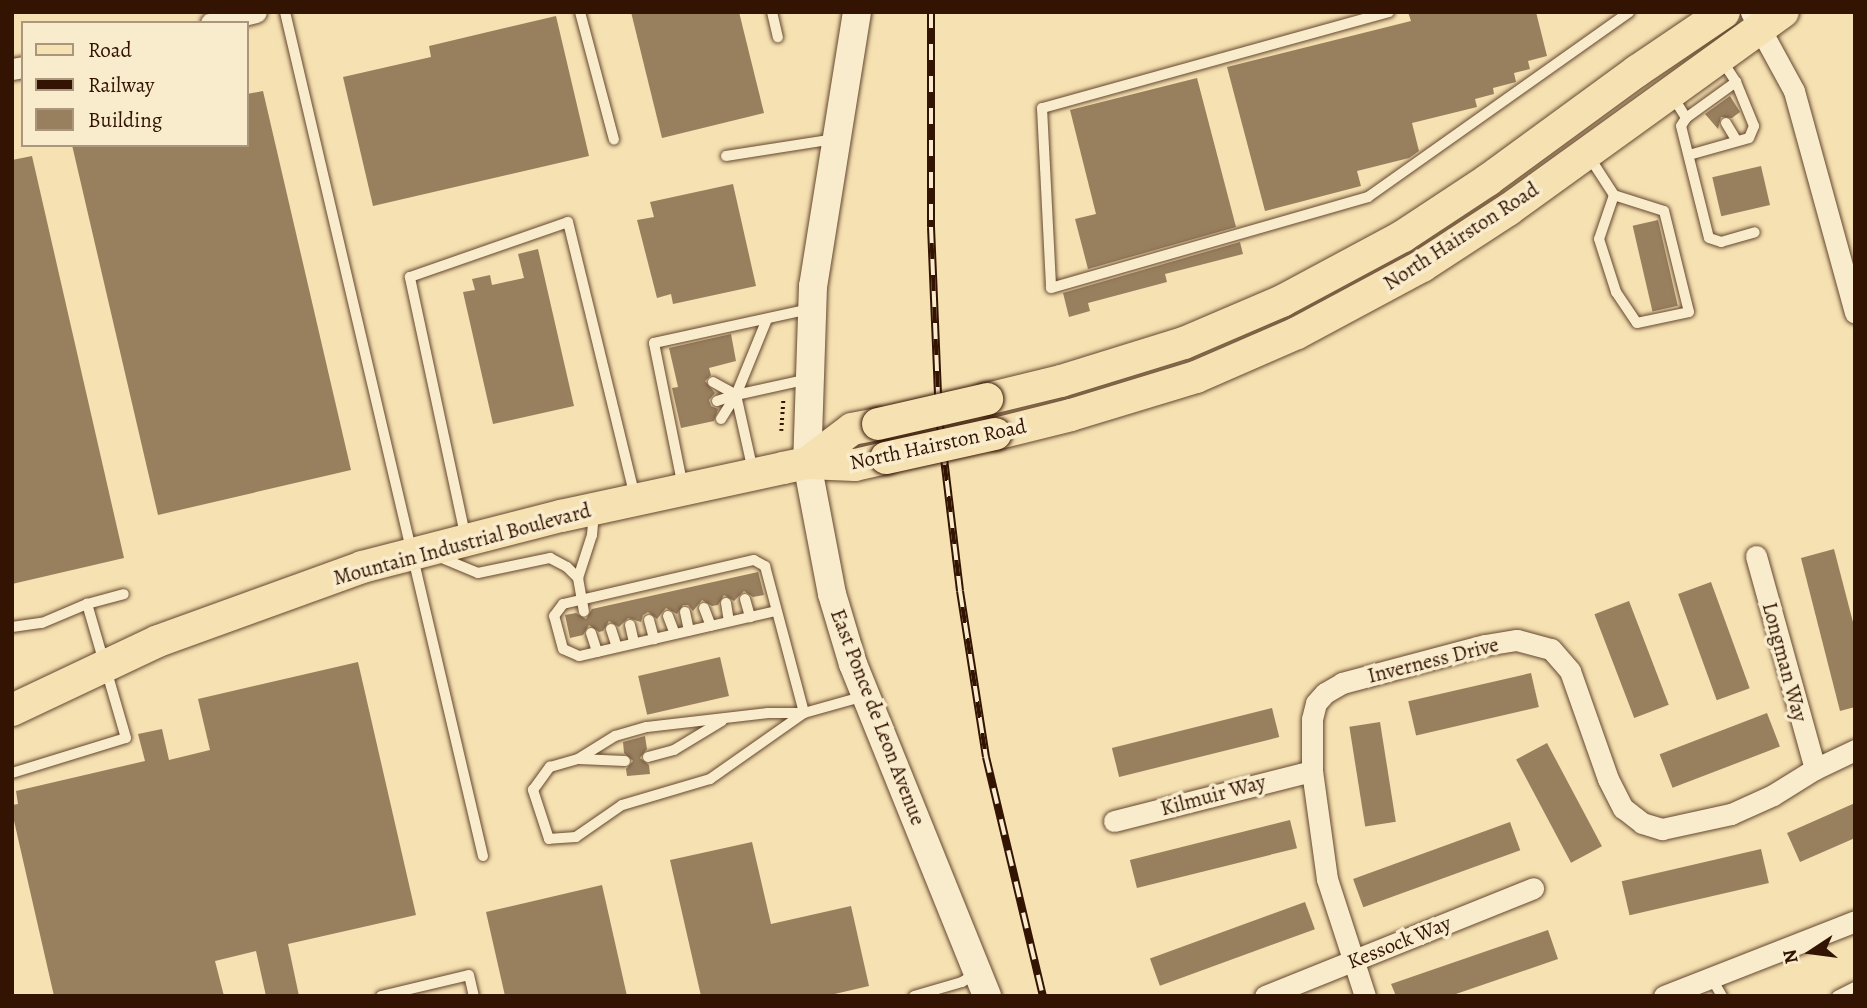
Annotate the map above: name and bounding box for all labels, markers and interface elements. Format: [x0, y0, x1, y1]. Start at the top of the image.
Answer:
legend [21, 21, 248, 147]
text: Road [88, 36, 132, 64]
text: Railway [88, 71, 154, 99]
text: Building [88, 106, 162, 134]
street label: North Hairston Road [1379, 176, 1543, 296]
street label: North Hairston Road [847, 413, 1029, 475]
street label: Mountain Industrial Boulevard [331, 497, 593, 591]
street label: Longman Way [1757, 599, 1813, 725]
street label: East Ponce de Leon Avenue [825, 605, 931, 829]
street label: Inverness Drive [1365, 632, 1501, 688]
street label: Kilmuir Way [1158, 769, 1268, 821]
street label: Kessock Way [1344, 910, 1454, 974]
north arrow [1776, 917, 1846, 987]
text: N [1776, 947, 1805, 966]

